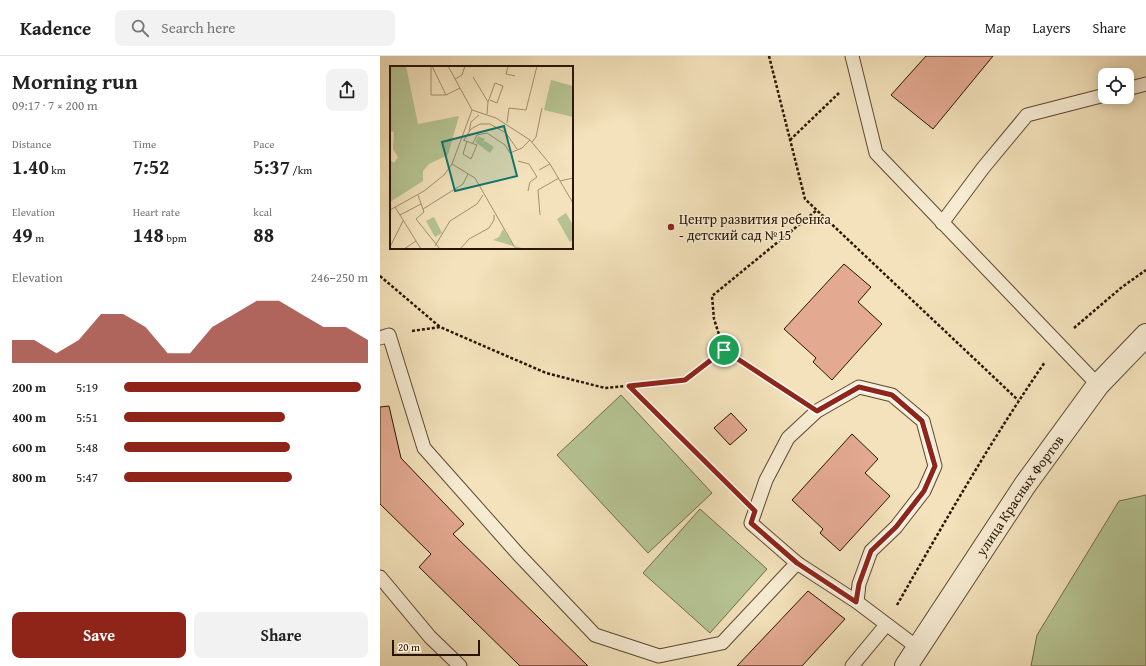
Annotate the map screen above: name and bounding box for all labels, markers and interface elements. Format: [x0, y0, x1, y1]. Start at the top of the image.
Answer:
search box [115, 10, 395, 46]
text: Kadence [20, 14, 91, 42]
icon: search [129, 17, 151, 39]
text: Search here [161, 17, 235, 38]
text: Map [985, 18, 1011, 38]
text: Layers [1033, 18, 1071, 38]
text: Share [1093, 18, 1126, 38]
text: Morning run [12, 65, 138, 97]
inset map [390, 66, 573, 249]
map controls [1098, 68, 1134, 104]
button: locate [1098, 68, 1134, 104]
button: share [326, 69, 368, 111]
text: 09:17 · 7 × 200 m [12, 96, 98, 115]
text: Distance [12, 136, 51, 152]
text: Time [133, 136, 156, 152]
text: Pace [253, 136, 274, 152]
text: 1.40 [12, 152, 49, 181]
text: 7:52 [133, 152, 169, 181]
text: 5:37 [253, 152, 290, 181]
text: km [49, 162, 66, 178]
text: /km [290, 162, 312, 178]
text: Elevation [12, 204, 55, 220]
text: Heart rate [133, 204, 180, 220]
text: kcal [253, 204, 272, 220]
place label: Центр развития ребенка - детский сад №15 [679, 209, 831, 245]
text: 49 [12, 220, 33, 249]
text: 148 [133, 220, 164, 249]
text: 88 [253, 220, 274, 249]
marker: Центр развития ребенка - детский сад №15 [666, 222, 676, 232]
text: m [33, 230, 44, 246]
text: bpm [164, 230, 187, 246]
text: Elevation [12, 268, 63, 287]
text: 246–250 m [311, 268, 368, 287]
pin [707, 333, 741, 367]
icon: arrive [713, 339, 735, 361]
text: 200 m [12, 378, 46, 397]
text: 5:19 [76, 378, 98, 397]
text: 400 m [12, 408, 46, 427]
text: 5:51 [76, 408, 98, 427]
street label: улица Красных Фортов [971, 431, 1068, 561]
text: 600 m [12, 438, 46, 457]
text: 5:48 [76, 438, 98, 457]
text: 800 m [12, 468, 46, 487]
text: 5:47 [76, 468, 98, 487]
button: Save [12, 612, 186, 658]
button: Share [194, 612, 368, 658]
scale bar [392, 638, 480, 657]
text: 20 m [398, 639, 420, 655]

